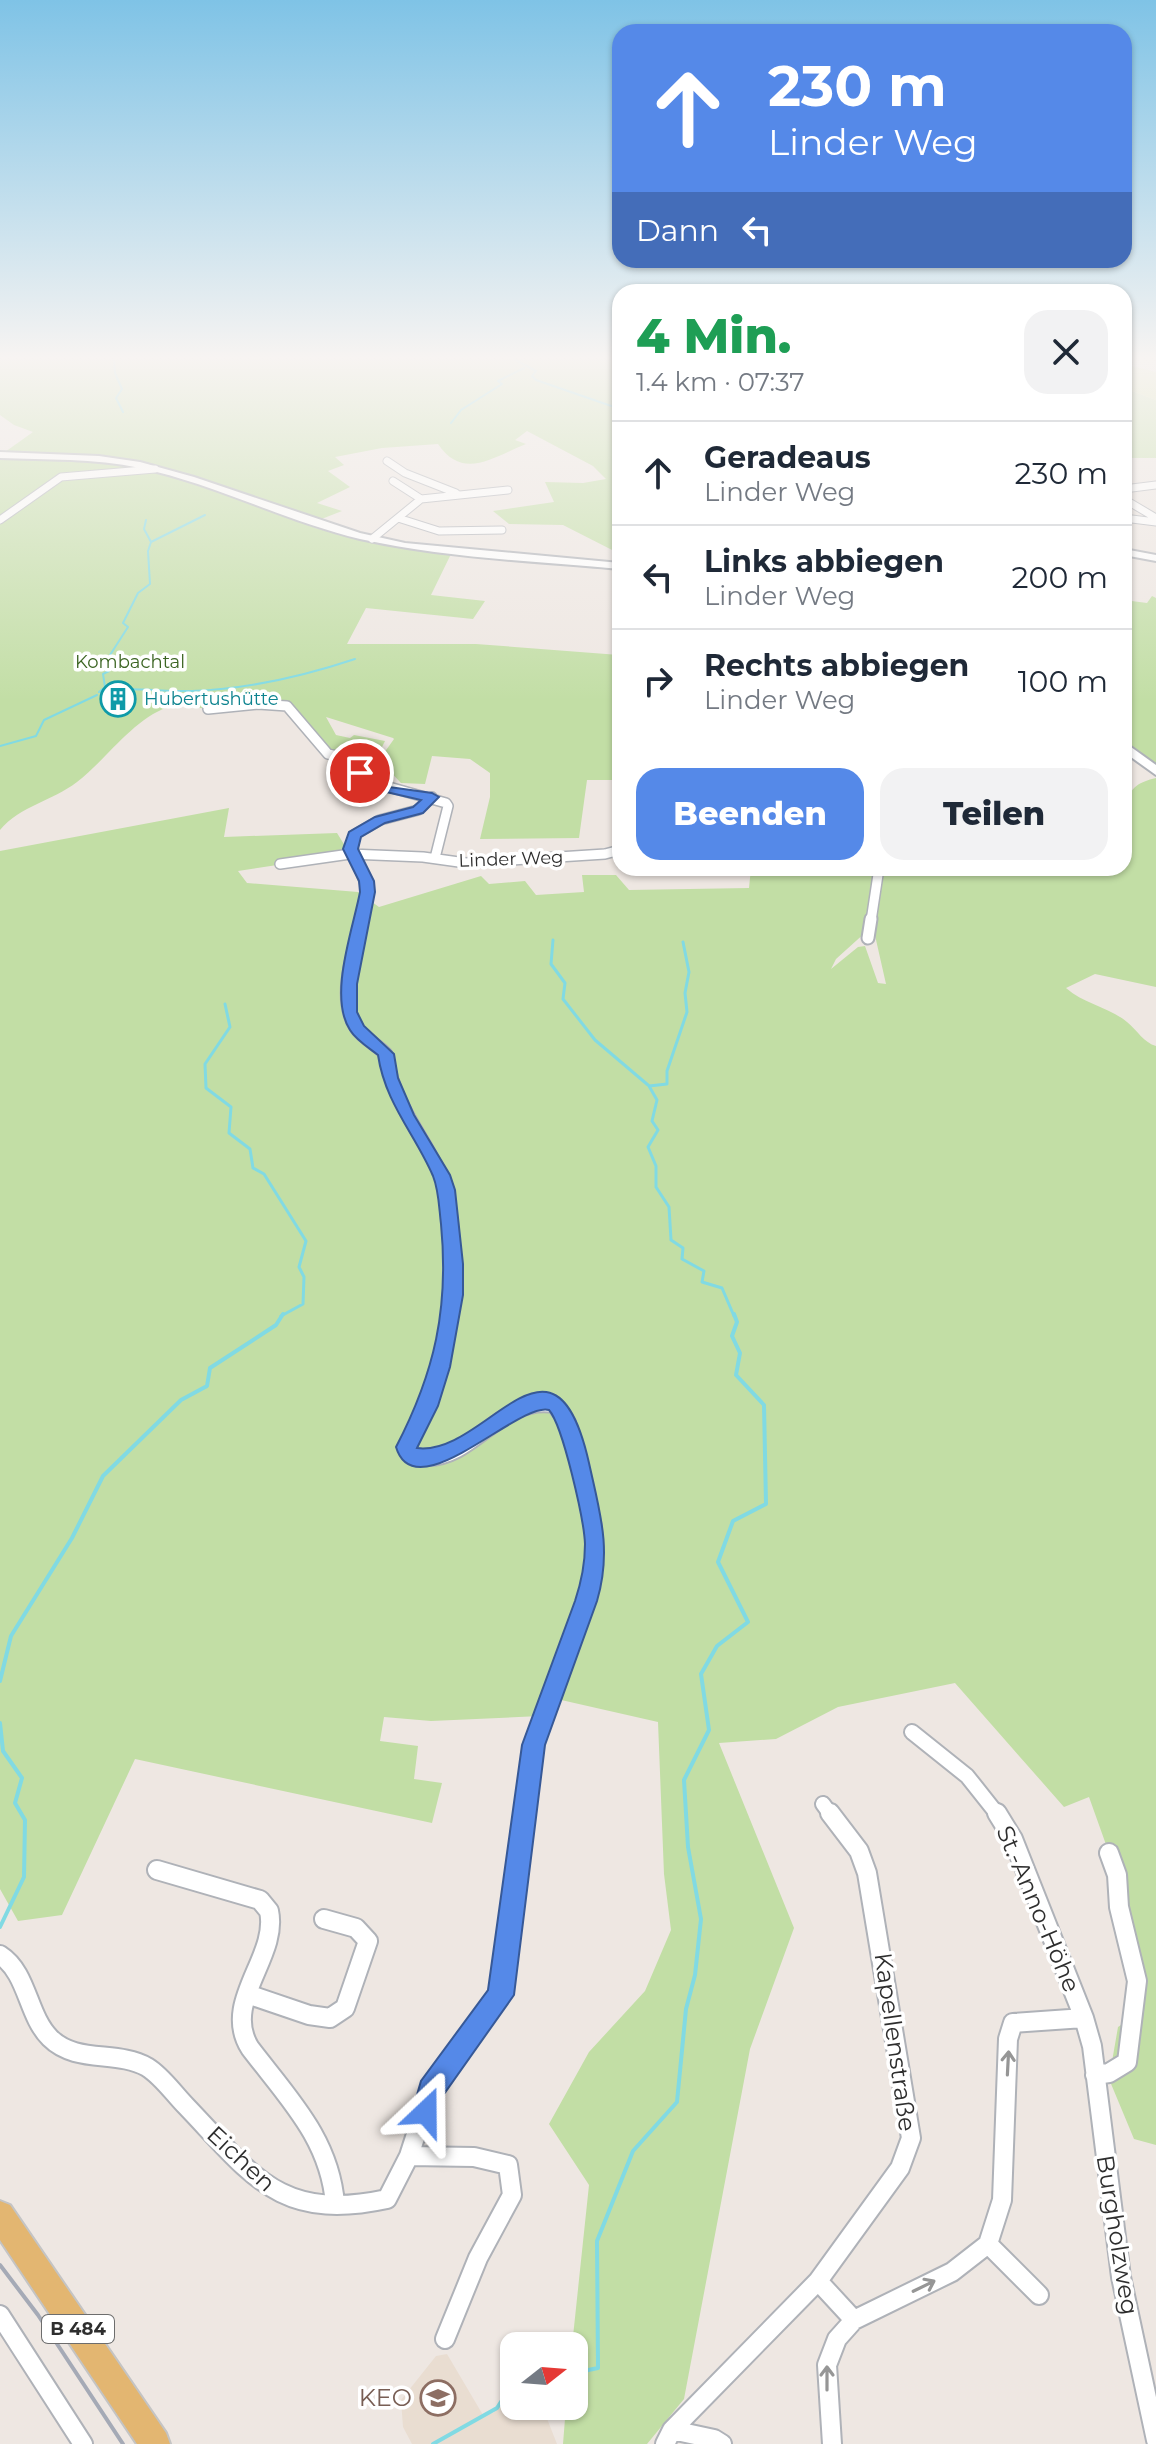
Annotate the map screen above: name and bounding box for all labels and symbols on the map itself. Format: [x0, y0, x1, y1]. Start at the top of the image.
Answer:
park label: Kombachtal [75, 651, 185, 673]
building icon: Hubertushütte [99, 680, 137, 718]
place label: Hubertushütte [144, 688, 279, 710]
pin [326, 739, 394, 807]
street label: Linder Weg [458, 846, 564, 872]
street label: St.-Anno-Höhe [990, 1821, 1087, 1996]
street label: Kapellenstraße [869, 1951, 922, 2133]
one-way arrow [1000, 2050, 1015, 2077]
position arrow [384, 2070, 468, 2154]
street label: Eichen [201, 2120, 282, 2197]
street label: Burgholzweg [1091, 2153, 1144, 2317]
one-way arrow [912, 2278, 936, 2293]
road number: B 484 [42, 2315, 114, 2343]
north arrow [500, 2332, 588, 2420]
one-way arrow [819, 2365, 835, 2392]
school or university icon: KEO [419, 2379, 457, 2417]
place label: KEO [359, 2383, 412, 2412]

